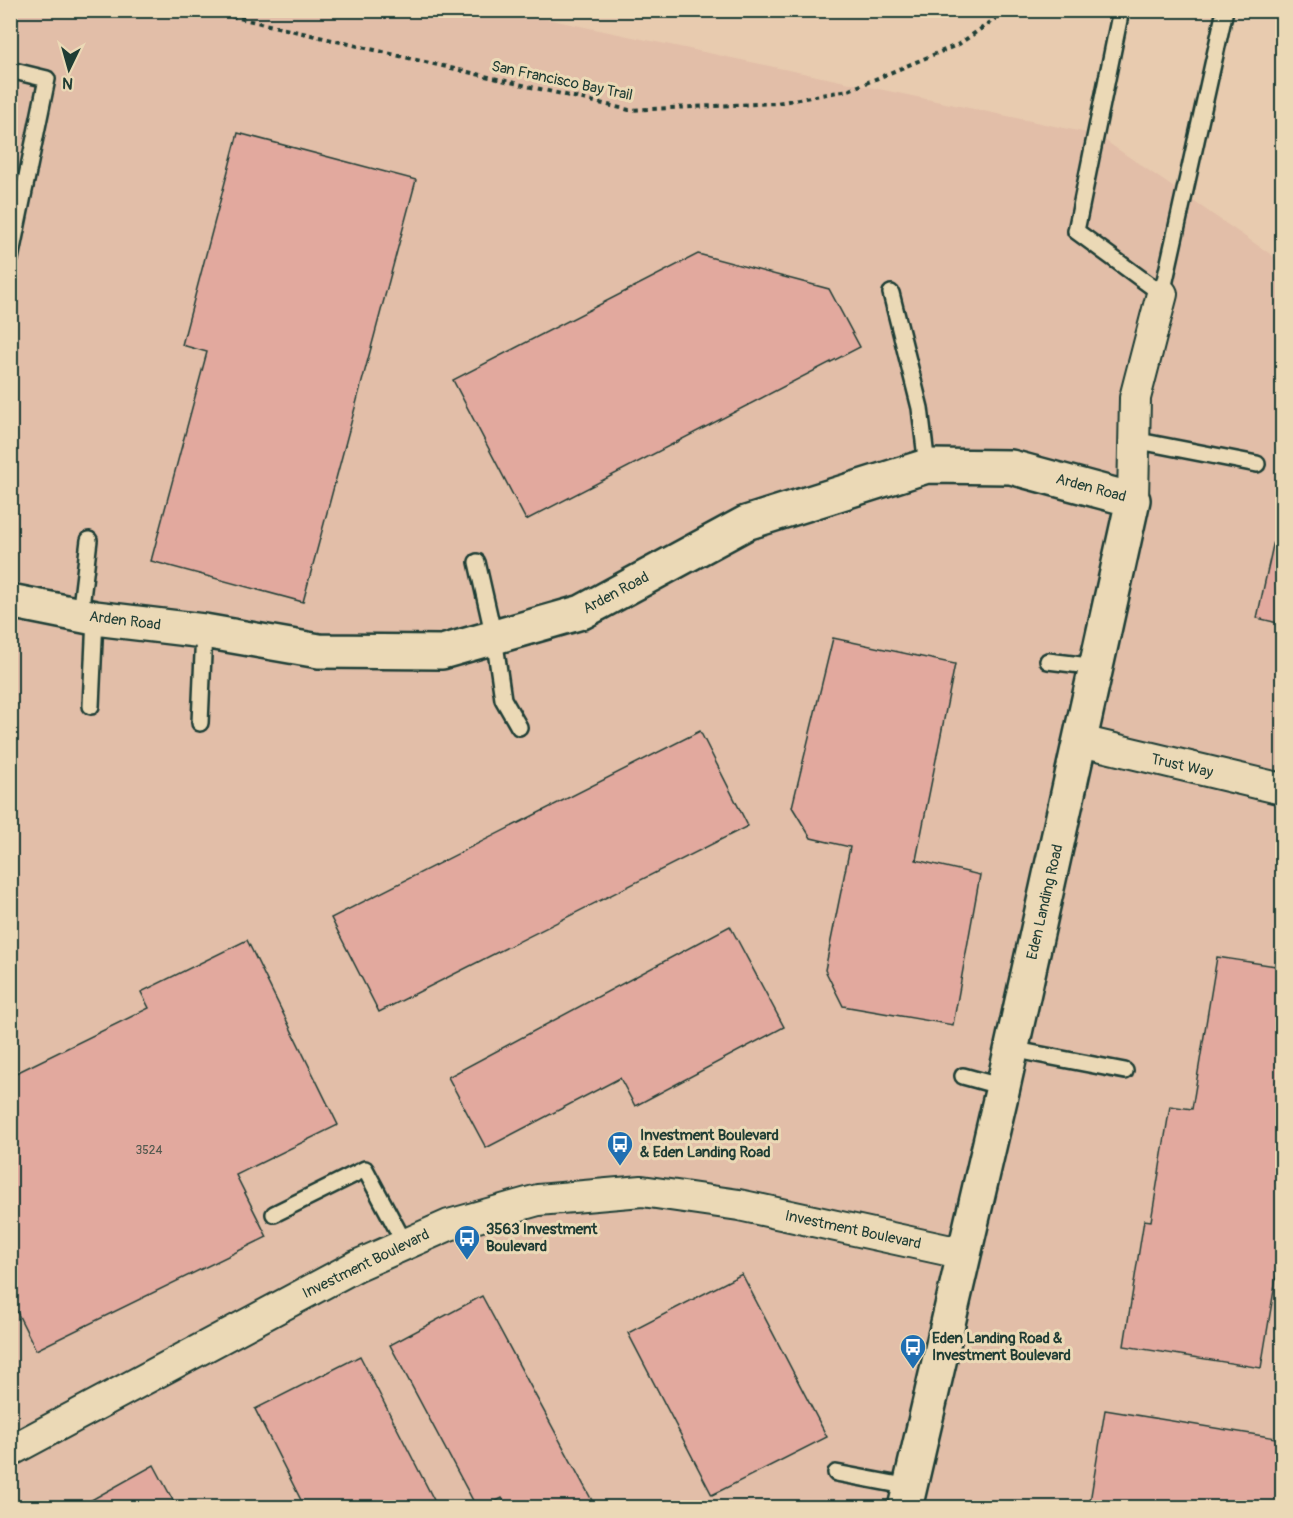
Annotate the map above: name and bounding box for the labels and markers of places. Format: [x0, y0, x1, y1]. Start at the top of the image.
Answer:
place label: Investment Boulevard & Eden Landing Road [640, 1126, 779, 1162]
bus stop icon: Investment Boulevard & Eden Landing Road [605, 1129, 635, 1167]
place label: 3563 Investment Boulevard [486, 1220, 598, 1256]
bus stop icon: 3563 Investment Boulevard [452, 1223, 482, 1261]
place label: Eden Landing Road & Investment Boulevard [932, 1329, 1071, 1365]
bus stop icon: Eden Landing Road & Investment Boulevard [898, 1332, 928, 1370]

